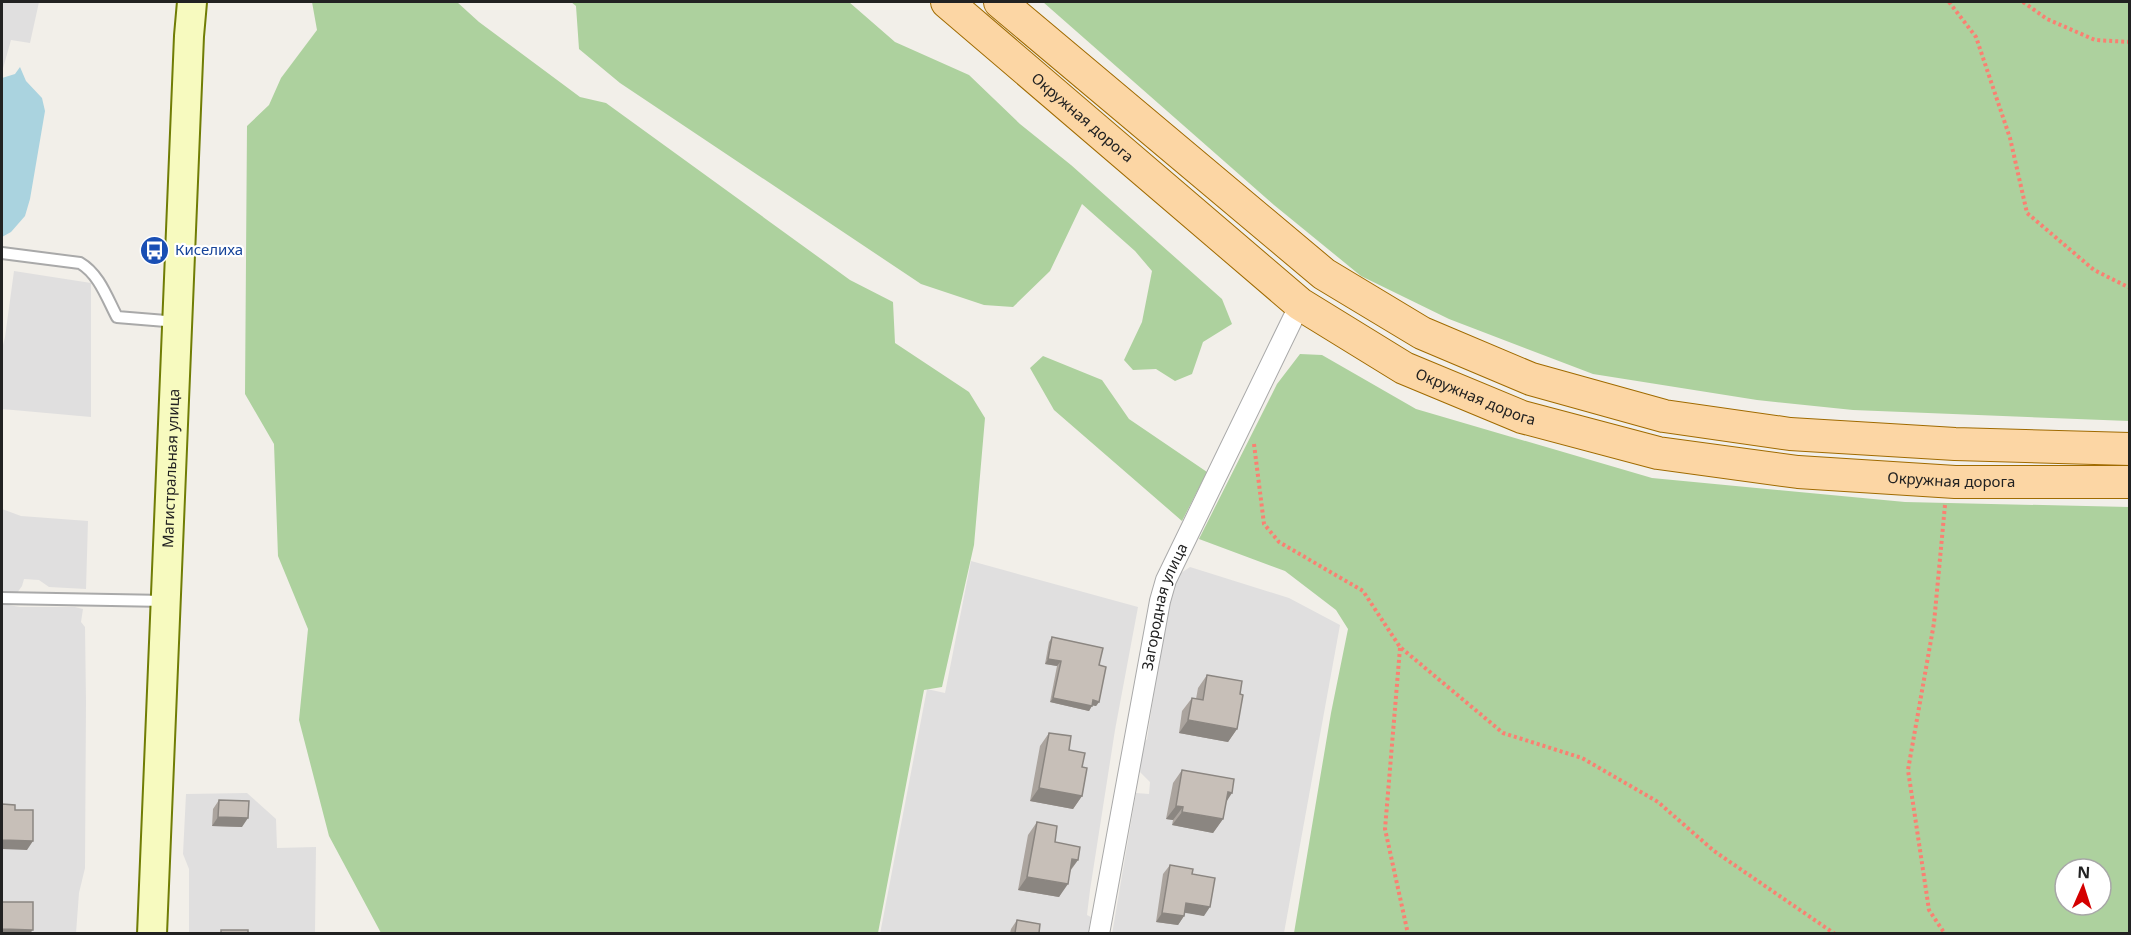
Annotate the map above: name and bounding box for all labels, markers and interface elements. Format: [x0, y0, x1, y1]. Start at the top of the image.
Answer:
street label: Окружная дорога [1028, 68, 1138, 166]
bus stop icon: Киселиха [138, 234, 170, 266]
place label: Киселиха [175, 239, 243, 259]
street label: Окружная дорога [1413, 363, 1538, 429]
street label: Магистральная улица [157, 388, 183, 548]
street label: Окружная дорога [1887, 467, 2015, 491]
street label: Загородная улица [1136, 540, 1191, 672]
north arrow [2053, 857, 2113, 917]
text: N [2077, 861, 2091, 883]

